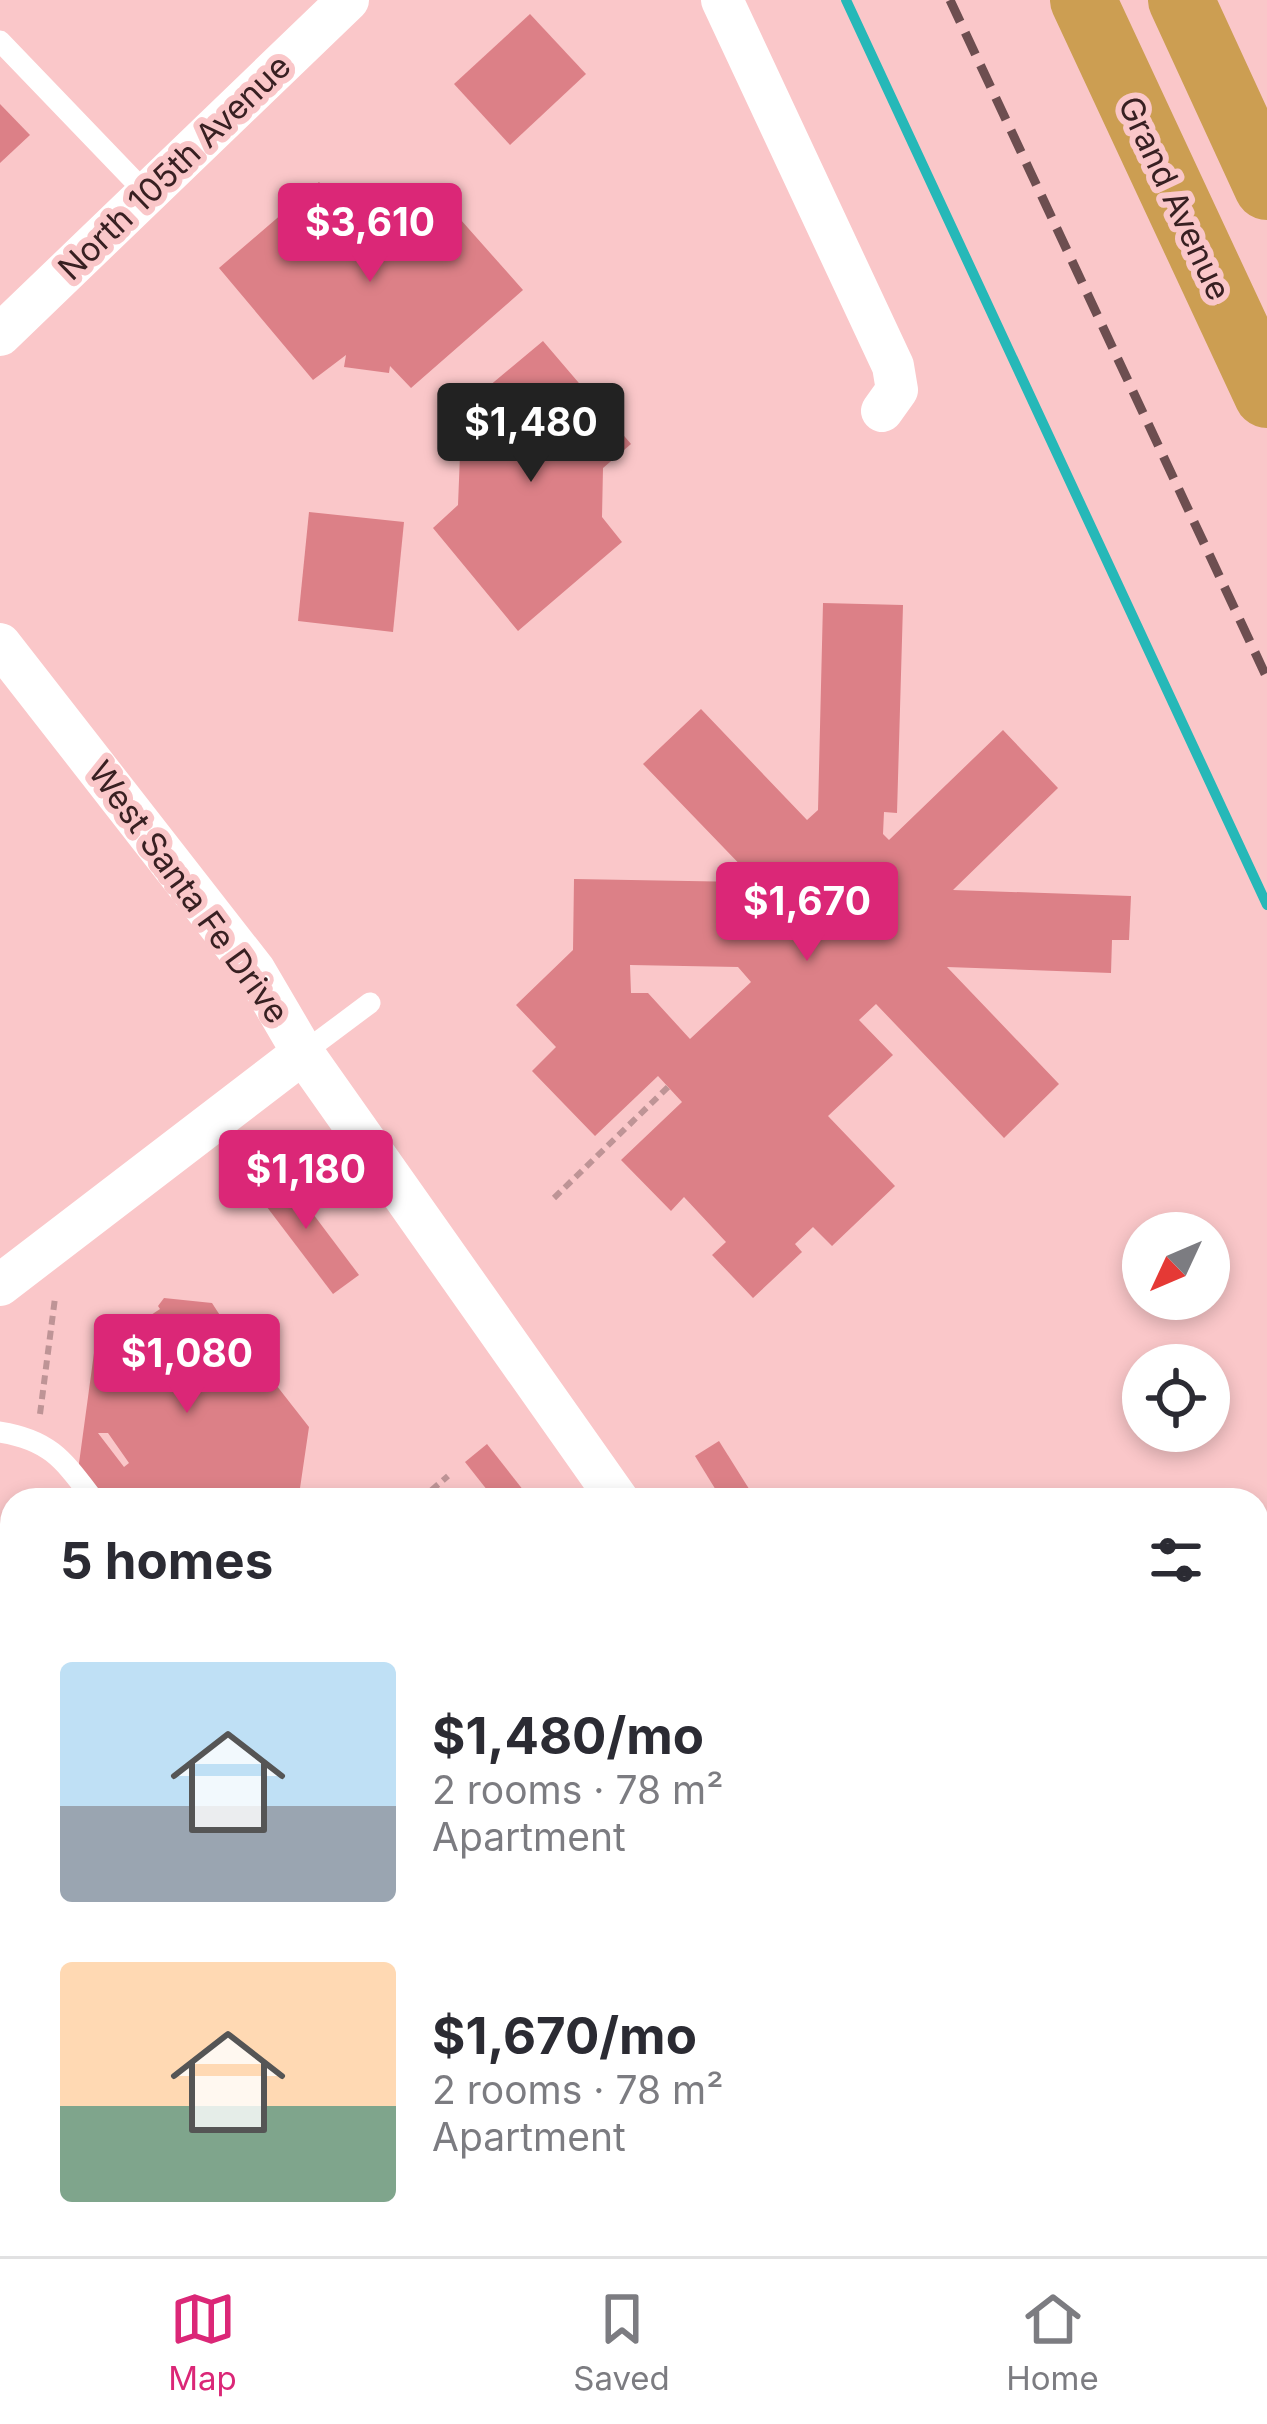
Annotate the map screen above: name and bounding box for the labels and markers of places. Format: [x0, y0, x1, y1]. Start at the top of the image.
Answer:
pin: $3,610 [272, 183, 468, 285]
pin: $1,480 [433, 383, 629, 485]
pin: $1,670 [709, 862, 905, 964]
pin: $1,180 [208, 1130, 404, 1232]
pin: $1,080 [89, 1314, 285, 1416]

